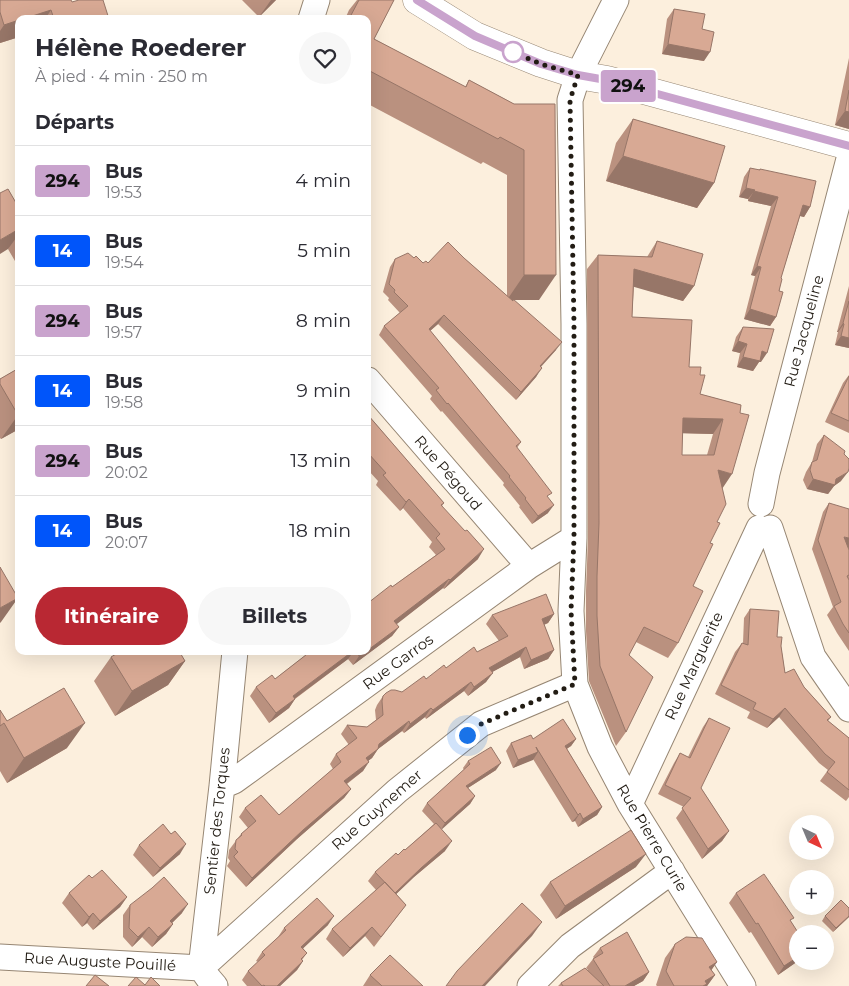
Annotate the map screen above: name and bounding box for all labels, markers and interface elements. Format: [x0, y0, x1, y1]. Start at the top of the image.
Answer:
button: heart [299, 32, 351, 84]
text: Hélène Roederer [35, 33, 246, 62]
unlabelled marker [502, 41, 524, 63]
text: À pied · 4 min · 250 m [35, 67, 208, 86]
line badge: 294 [599, 70, 657, 102]
text: 294 [611, 75, 645, 97]
text: Départs [35, 111, 114, 134]
text: Bus [105, 160, 143, 183]
text: 4 min [295, 169, 351, 192]
text: 294 [45, 170, 80, 192]
text: 19:53 [105, 183, 142, 202]
text: Bus [105, 230, 143, 253]
text: 5 min [297, 239, 351, 262]
text: 14 [53, 240, 72, 262]
text: 19:54 [105, 253, 144, 272]
street label: Rue Jacqueline [779, 273, 828, 389]
text: Bus [105, 300, 143, 323]
text: 8 min [296, 309, 351, 332]
text: 294 [45, 310, 80, 332]
text: 19:57 [105, 323, 142, 342]
text: Bus [105, 370, 143, 393]
text: 9 min [296, 379, 351, 402]
text: 14 [53, 380, 72, 402]
text: 19:58 [105, 393, 143, 412]
street label: Rue Pégoud [411, 431, 486, 514]
text: Bus [105, 440, 143, 463]
text: 13 min [290, 449, 351, 472]
text: 294 [45, 450, 80, 472]
text: 20:02 [105, 463, 148, 482]
text: Bus [105, 510, 143, 533]
text: 18 min [289, 519, 351, 542]
text: 14 [53, 520, 72, 542]
text: 20:07 [105, 533, 148, 552]
button: Itinéraire [35, 587, 188, 645]
button: Billets [198, 587, 351, 645]
street label: Rue Marguerite [660, 609, 727, 723]
street label: Rue Garros [359, 630, 437, 694]
your location [455, 723, 480, 748]
street label: Sentier des Torques [199, 747, 234, 895]
street label: Rue Guynemer [327, 765, 426, 854]
street label: Rue Pierre Curie [613, 781, 692, 895]
north arrow [789, 815, 834, 860]
map controls [789, 815, 834, 970]
button: + [789, 870, 834, 915]
button: − [789, 925, 834, 970]
street label: Rue Auguste Pouillé [23, 948, 177, 975]

